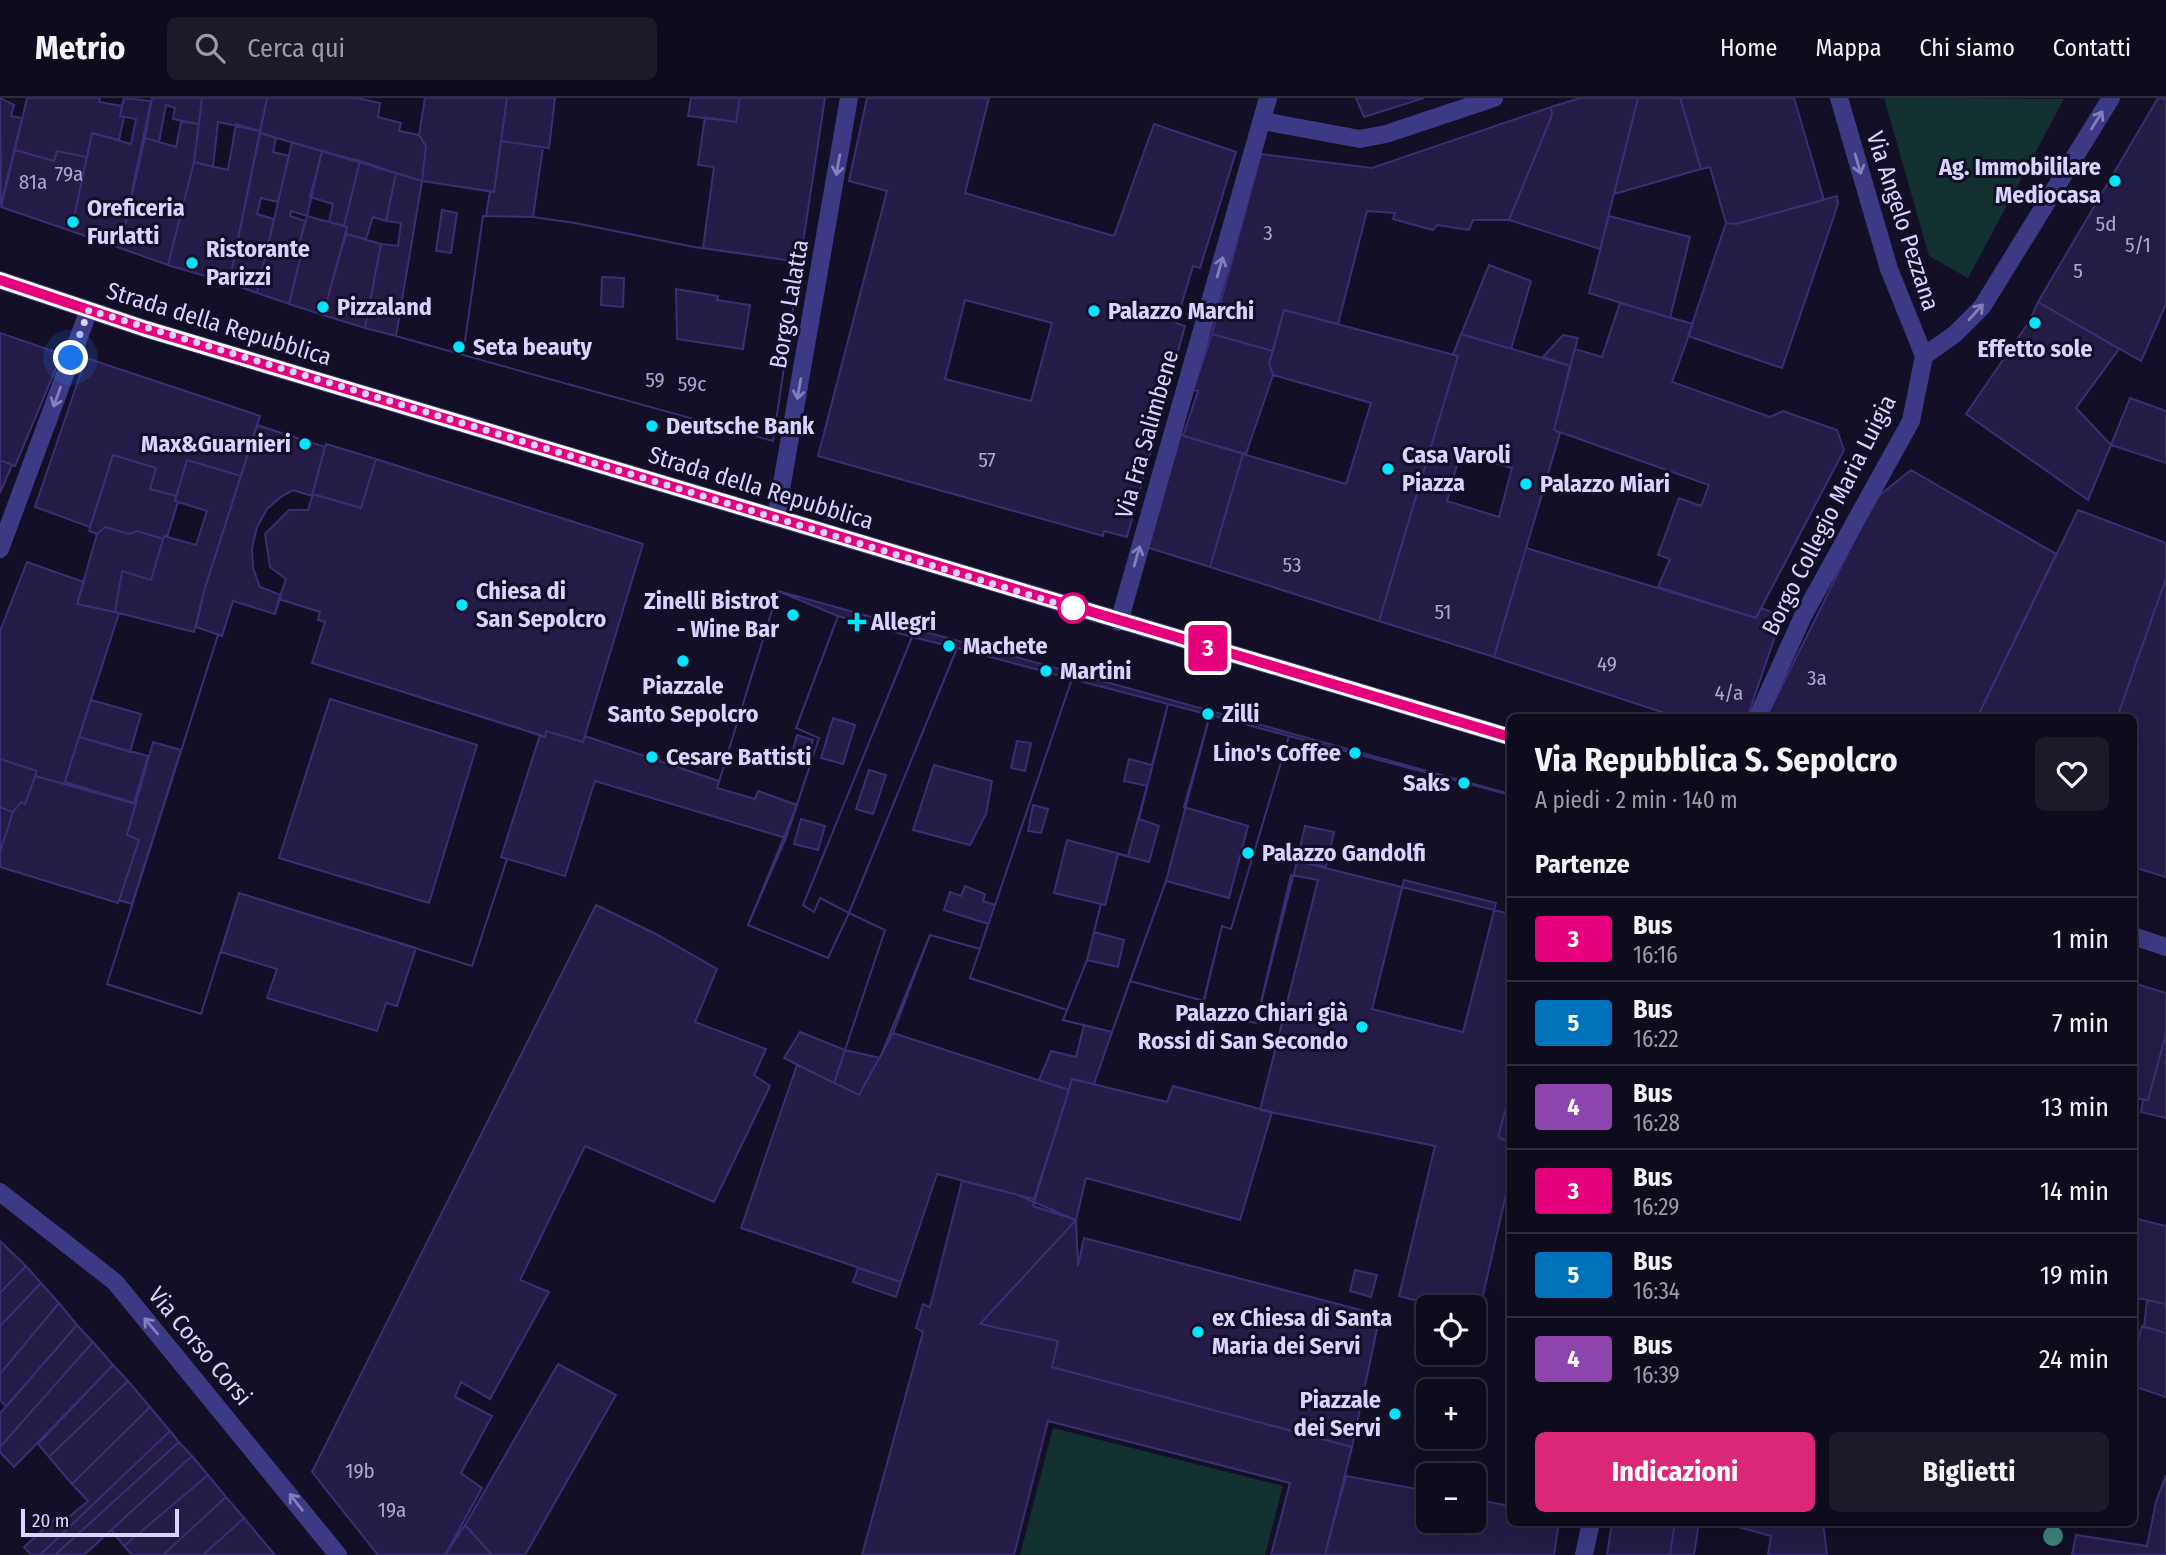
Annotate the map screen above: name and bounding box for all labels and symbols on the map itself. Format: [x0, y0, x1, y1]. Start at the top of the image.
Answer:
one-way arrow [2091, 110, 2105, 130]
street label: Via Angelo Pezzana [1861, 128, 1945, 314]
one-way arrow [1853, 152, 1866, 174]
one-way arrow [831, 153, 844, 176]
place label: Ag. Immobililare Mediocasa [1938, 153, 2101, 209]
house number: 79a [55, 161, 83, 187]
house number: 81a [19, 169, 47, 195]
marker: Ag. Immobililare Mediocasa [2107, 173, 2123, 189]
place label: Oreficeria Furlatti [87, 194, 185, 250]
house number: 5d [2096, 211, 2116, 237]
marker: Oreficeria Furlatti [65, 214, 81, 230]
house number: 3 [1263, 220, 1273, 246]
house number: 5/1 [2125, 232, 2151, 258]
place label: Ristorante Parizzi [206, 235, 310, 291]
street label: Borgo Lalatta [764, 237, 814, 371]
marker: Ristorante Parizzi [184, 255, 200, 271]
one-way arrow [1215, 256, 1228, 278]
house number: 5 [2073, 258, 2083, 284]
street label: Strada della Repubblica [103, 276, 335, 372]
place label: Pizzaland [337, 293, 432, 321]
place label: Palazzo Marchi [1108, 297, 1254, 325]
marker: Pizzaland [315, 299, 331, 315]
marker: Palazzo Marchi [1086, 303, 1102, 319]
one-way arrow [1968, 303, 1984, 321]
marker: Effetto sole [2027, 315, 2043, 331]
place label: Seta beauty [473, 333, 593, 361]
place label: Effetto sole [1978, 335, 2092, 363]
marker: Seta beauty [451, 339, 467, 355]
your location [53, 340, 88, 375]
street label: Via Fra Salimbene [1110, 347, 1184, 521]
house number: 59 [645, 367, 665, 393]
house number: 59c [678, 371, 706, 397]
one-way arrow [792, 377, 805, 400]
one-way arrow [49, 385, 62, 407]
street label: Borgo Collegio Maria Luigia [1756, 390, 1902, 640]
place label: Deutsche Bank [666, 412, 815, 440]
marker: Deutsche Bank [644, 418, 660, 434]
place label: Max&Guarnieri [141, 430, 291, 458]
marker: Max&Guarnieri [297, 436, 313, 452]
street label: Strada della Repubblica [645, 440, 877, 536]
place label: Casa Varoli Piazza [1402, 441, 1511, 497]
house number: 57 [978, 447, 996, 473]
marker: Casa Varoli Piazza [1380, 461, 1396, 477]
place label: Palazzo Miari [1540, 470, 1670, 498]
marker: Palazzo Miari [1518, 476, 1534, 492]
one-way arrow [1132, 545, 1145, 567]
house number: 53 [1283, 552, 1301, 578]
place label: Chiesa di San Sepolcro [476, 577, 606, 633]
place label: Zinelli Bistrot - Wine Bar [644, 587, 780, 643]
unlabelled marker [1058, 593, 1088, 623]
marker: Chiesa di San Sepolcro [454, 597, 470, 613]
house number: 51 [1435, 599, 1451, 625]
marker: Zinelli Bistrot - Wine Bar [785, 607, 801, 623]
place label: Allegri [870, 608, 936, 636]
marker: Allegri [849, 614, 865, 630]
line badge: 3 [1185, 625, 1231, 671]
place label: Machete [963, 632, 1048, 660]
marker: Machete [941, 638, 957, 654]
house number: 49 [1597, 651, 1617, 677]
marker: Piazzale Santo Sepolcro [675, 653, 691, 669]
place label: Martini [1060, 657, 1131, 685]
marker: Martini [1038, 663, 1054, 679]
house number: 3a [1807, 665, 1827, 691]
place label: Piazzale Santo Sepolcro [607, 672, 759, 728]
house number: 4/a [1715, 680, 1743, 706]
place label: Zilli [1222, 700, 1259, 728]
marker: Zilli [1200, 706, 1216, 722]
place label: Lino's Coffee [1213, 739, 1341, 767]
place label: Cesare Battisti [666, 743, 812, 771]
marker: Lino's Coffee [1347, 745, 1363, 761]
marker: Cesare Battisti [644, 749, 660, 765]
place label: Saks [1403, 769, 1450, 797]
marker: Saks [1456, 775, 1472, 791]
place label: Palazzo Gandolfi [1262, 839, 1426, 867]
marker: Palazzo Gandolfi [1240, 845, 1256, 861]
place label: Palazzo Chiari già Rossi di San Secondo [1138, 999, 1348, 1055]
marker: Palazzo Chiari già Rossi di San Secondo [1354, 1019, 1370, 1035]
street label: Via Corso Corsi [143, 1281, 257, 1411]
place label: ex Chiesa di Santa Maria dei Servi [1212, 1304, 1392, 1360]
one-way arrow [143, 1317, 159, 1335]
marker: ex Chiesa di Santa Maria dei Servi [1190, 1324, 1206, 1340]
place label: Piazzale dei Servi [1294, 1386, 1381, 1442]
marker: Piazzale dei Servi [1387, 1406, 1403, 1422]
house number: 19b [345, 1458, 375, 1484]
one-way arrow [288, 1493, 303, 1511]
house number: 19a [378, 1497, 406, 1523]
scale bar [21, 1506, 178, 1538]

